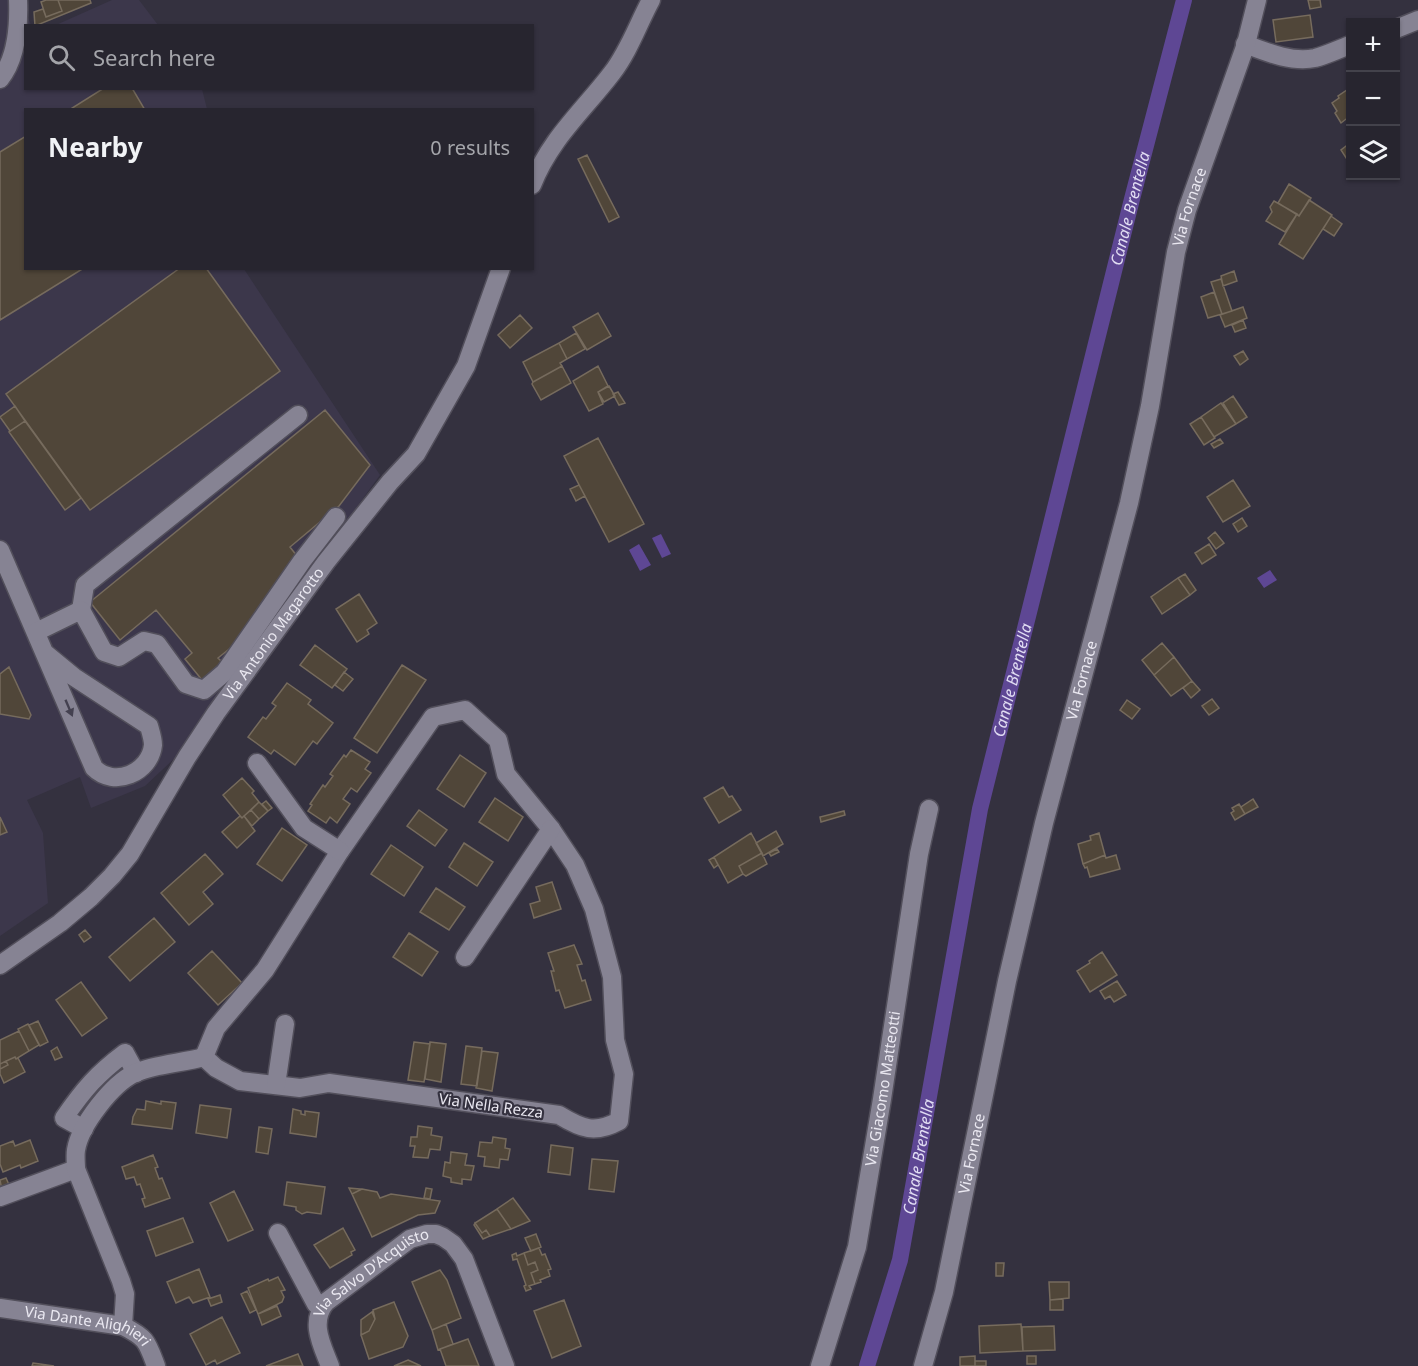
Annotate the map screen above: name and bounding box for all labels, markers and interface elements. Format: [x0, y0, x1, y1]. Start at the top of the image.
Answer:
map controls [1346, 18, 1400, 180]
button: + [1346, 18, 1400, 72]
search box [24, 24, 534, 90]
icon: search [45, 41, 78, 74]
text: Search here [93, 42, 215, 72]
button: − [1346, 72, 1400, 126]
button: layers [1346, 126, 1400, 180]
text: Nearby [48, 129, 143, 165]
text: 0 results [430, 134, 510, 161]
water label: Canale Brentella [1105, 149, 1155, 268]
street label: Via Fornace [1167, 164, 1210, 248]
street label: Via Antonio Magarotto [218, 563, 328, 704]
water label: Canale Brentella [987, 621, 1037, 739]
street label: Via Fornace [1061, 638, 1101, 722]
one-way arrow [64, 700, 74, 718]
street label: Via Giacomo Matteotti [860, 1010, 904, 1168]
street label: Via Nella Rezza [438, 1088, 545, 1122]
water label: Canale Brentella [897, 1097, 939, 1216]
street label: Via Fornace [953, 1112, 989, 1196]
street label: Via Salvo D'Acquisto [308, 1223, 431, 1320]
street label: Via Dante Alighieri [23, 1301, 156, 1349]

